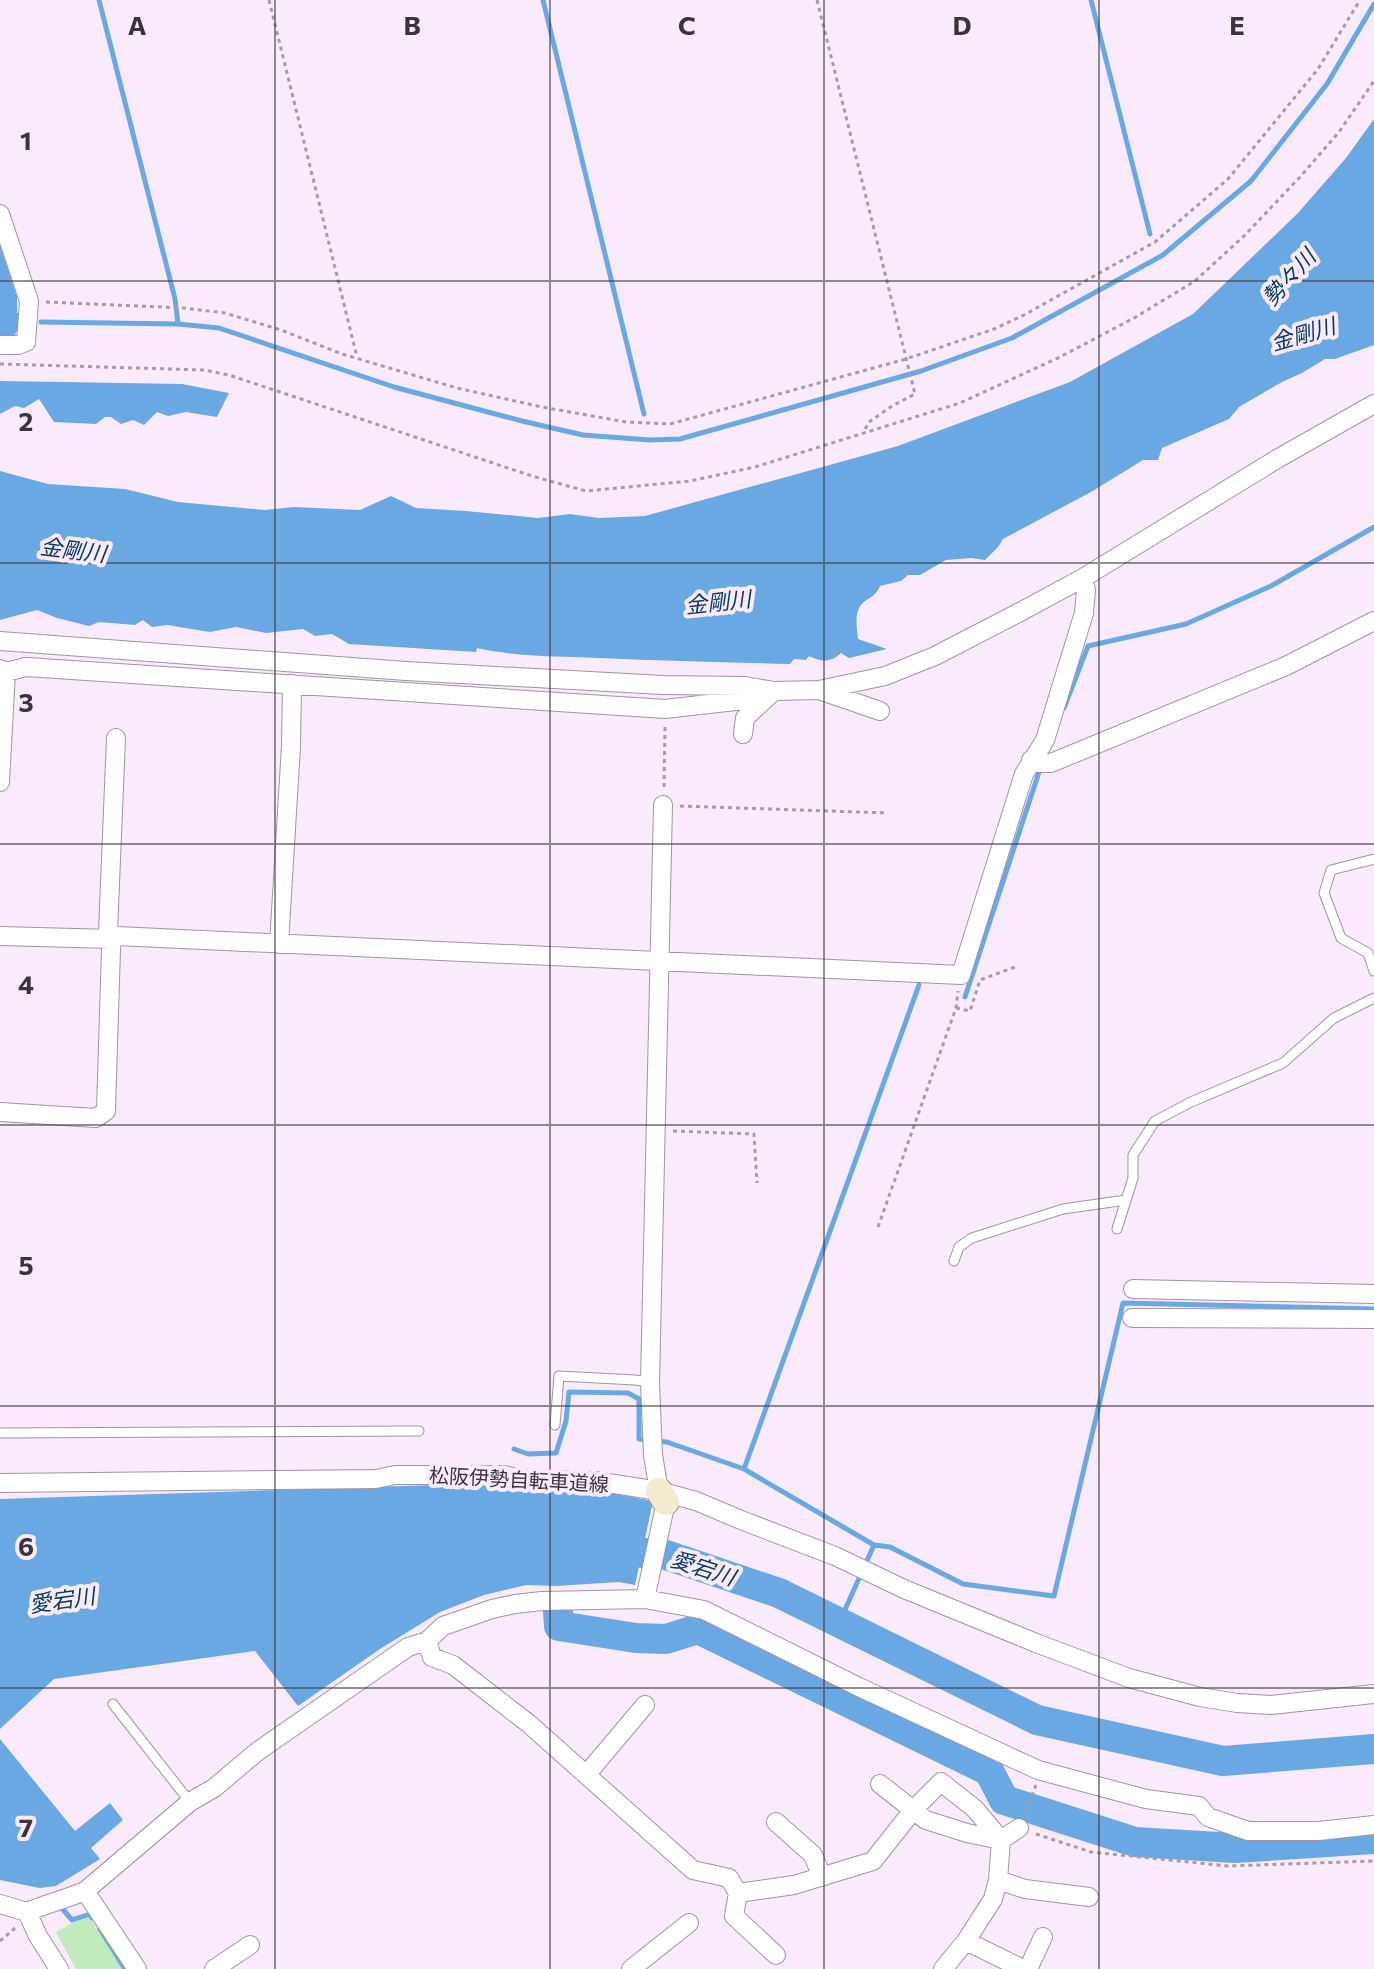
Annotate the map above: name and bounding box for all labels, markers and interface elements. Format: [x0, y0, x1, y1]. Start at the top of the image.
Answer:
text: A [128, 9, 147, 40]
text: B [403, 9, 421, 40]
text: C [678, 9, 696, 40]
text: D [952, 9, 972, 40]
text: E [1229, 9, 1245, 40]
text: 1 [20, 124, 32, 155]
water label: 勢々川 [1257, 242, 1322, 310]
water label: 金剛川 [1267, 311, 1340, 356]
text: 2 [19, 405, 33, 436]
water label: 金剛川 [39, 532, 109, 567]
water label: 金剛川 [684, 584, 754, 618]
text: 3 [18, 686, 34, 717]
text: 4 [18, 968, 34, 999]
text: 5 [18, 1249, 34, 1280]
street label: 松阪伊勢自転車道線 [429, 1462, 610, 1496]
text: 6 [18, 1530, 34, 1561]
water label: 愛宕川 [668, 1544, 741, 1591]
water label: 愛宕川 [27, 1581, 98, 1617]
text: 7 [19, 1811, 33, 1842]

